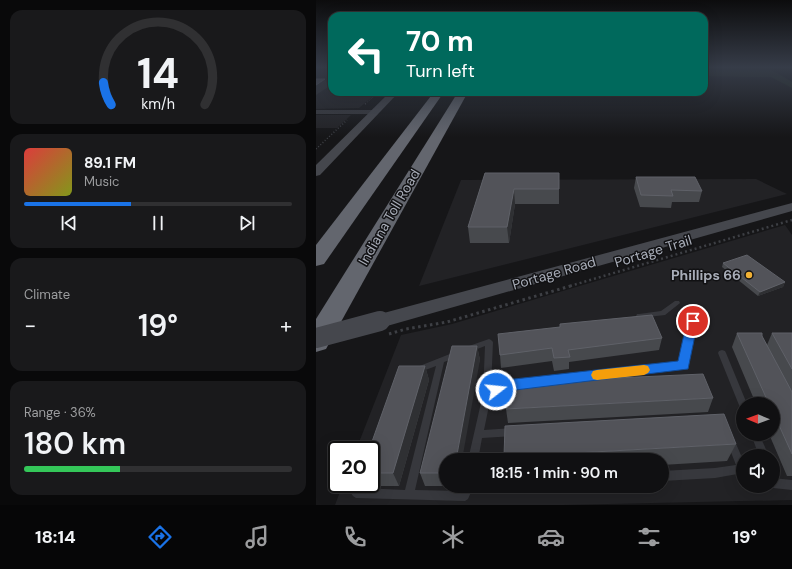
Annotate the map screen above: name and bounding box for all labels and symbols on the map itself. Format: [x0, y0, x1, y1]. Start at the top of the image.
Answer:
street label: Indiana Toll Road [354, 166, 424, 268]
street label: Portage Trail [612, 231, 694, 271]
street label: Portage Road [510, 252, 598, 294]
place label: Phillips 66 [671, 266, 741, 284]
marker: Phillips 66 [744, 270, 754, 280]
pin [676, 304, 710, 338]
position arrow [475, 369, 517, 411]
north arrow [736, 397, 780, 441]
speed limit sign: 20 [328, 441, 380, 493]

